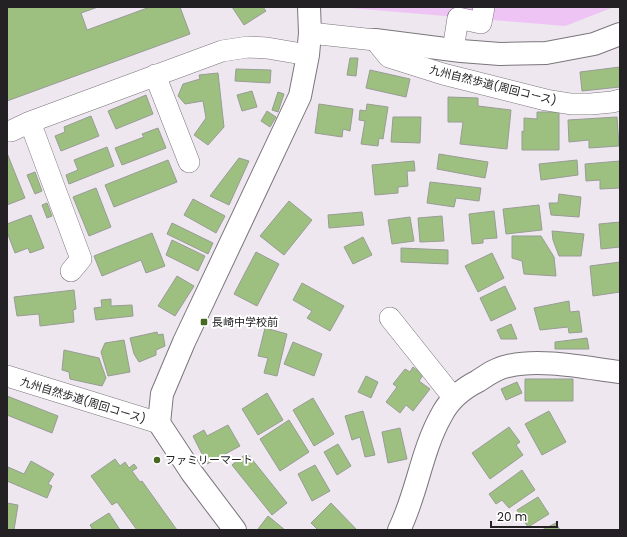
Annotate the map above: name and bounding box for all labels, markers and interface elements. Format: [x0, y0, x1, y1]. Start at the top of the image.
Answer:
street label: 九州自然歩道(周回コース) [428, 61, 558, 109]
place label: 長崎中学校前 [212, 314, 278, 330]
marker: 長崎中学校前 [199, 317, 209, 327]
street label: 九州自然歩道(周回コース) [18, 373, 148, 427]
place label: ファミリーマート [165, 452, 253, 468]
marker: ファミリーマート [152, 455, 162, 465]
scale bar [491, 503, 557, 529]
text: 20 m [497, 508, 527, 525]

